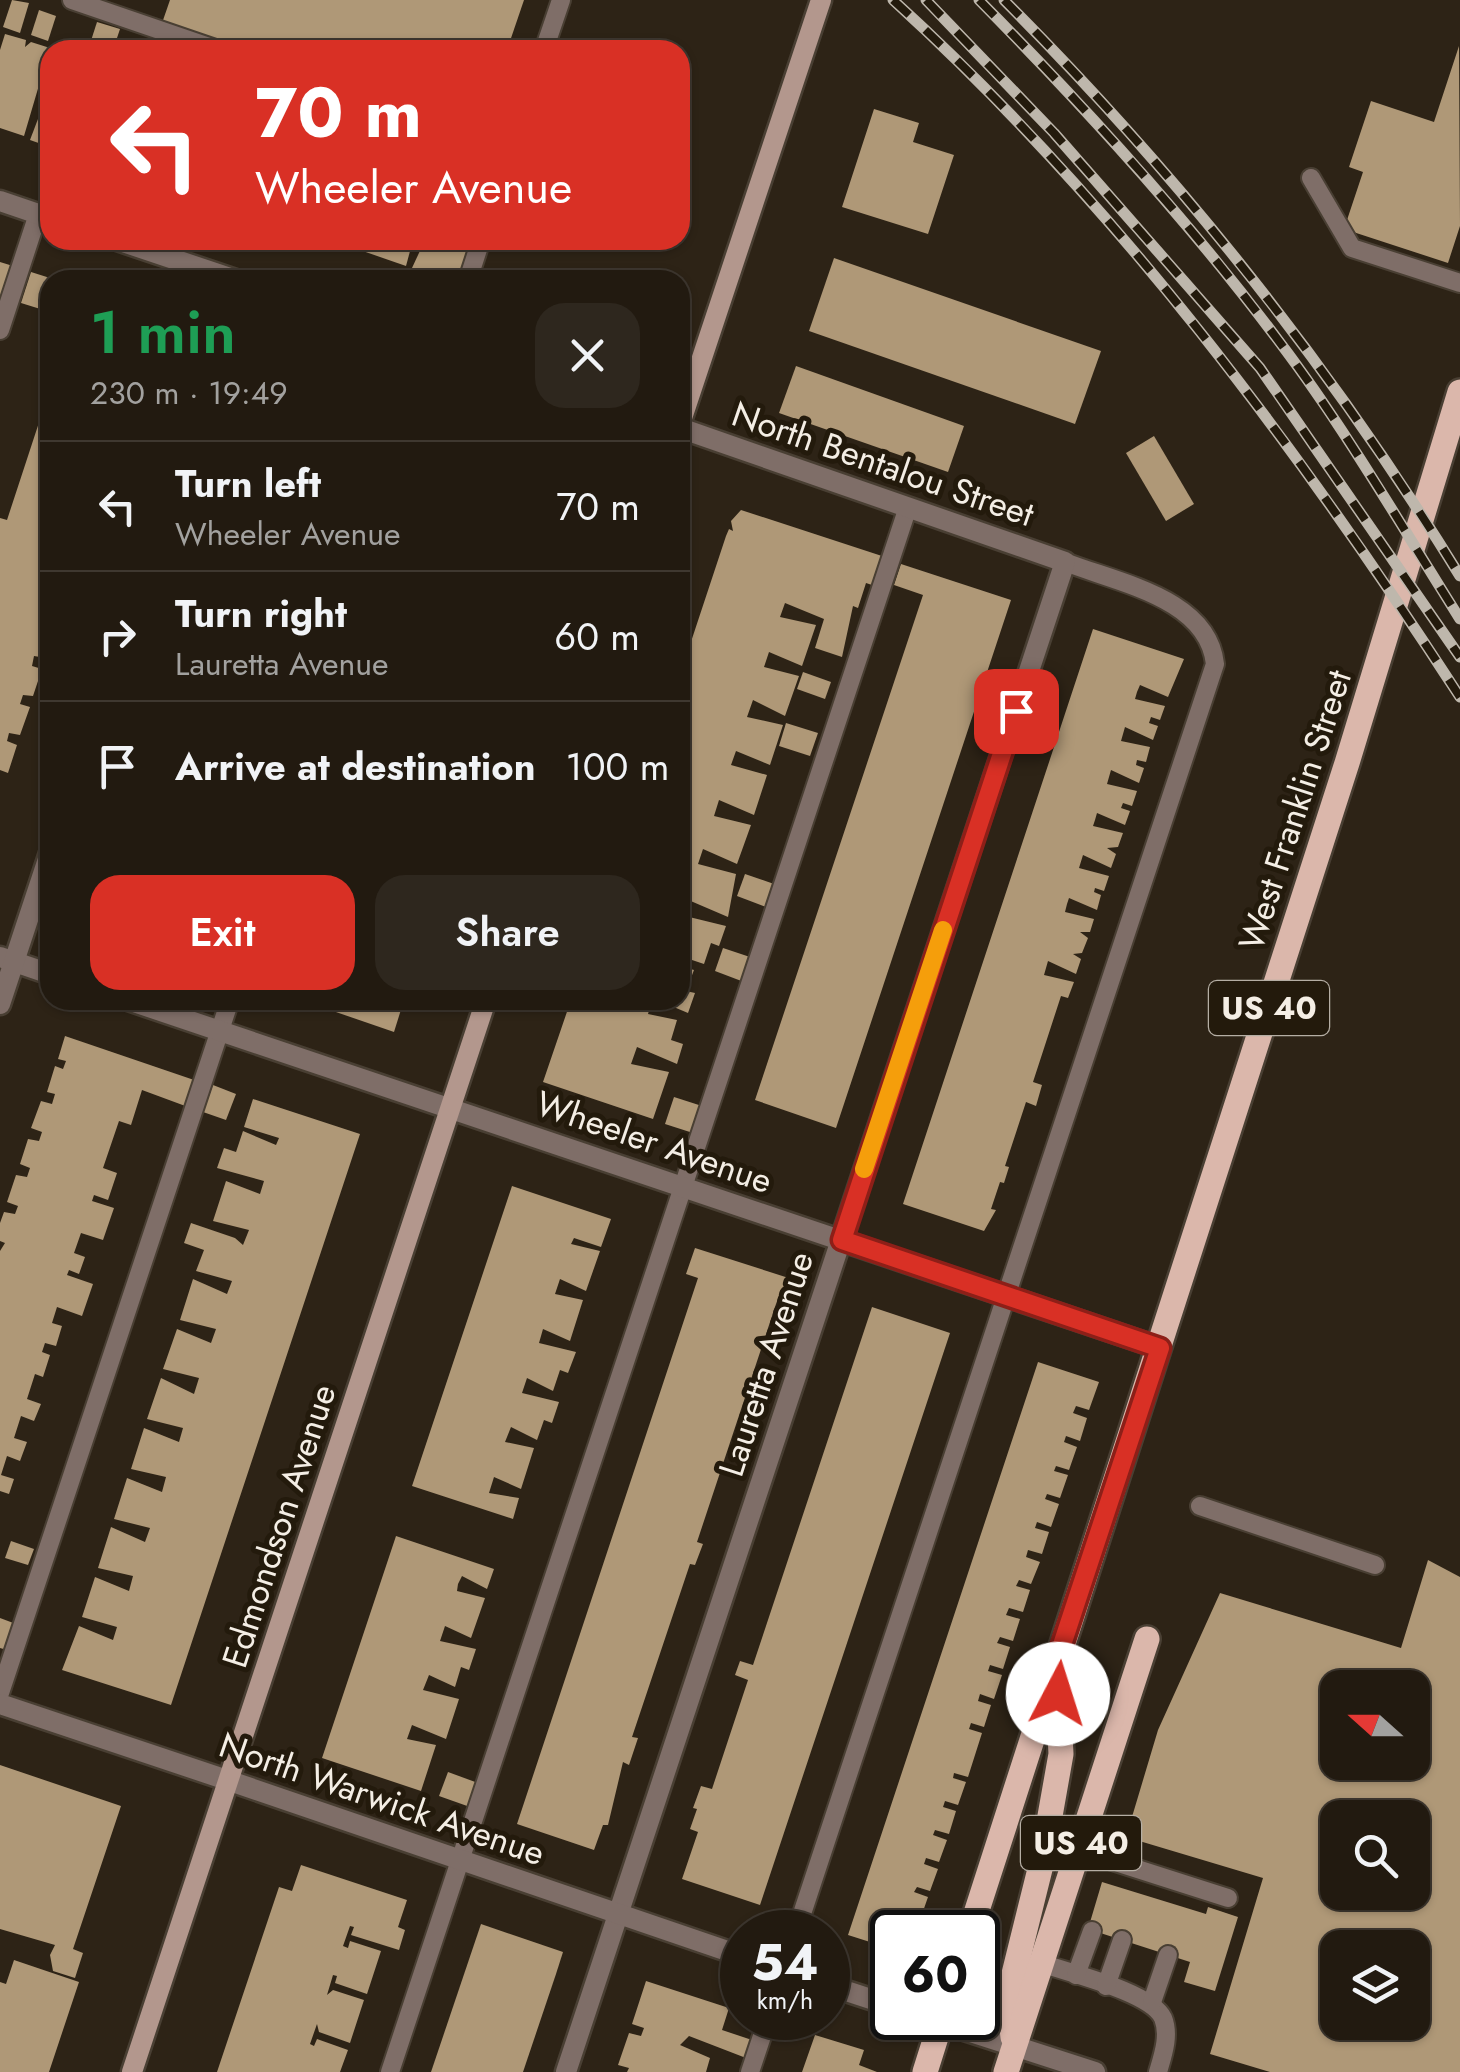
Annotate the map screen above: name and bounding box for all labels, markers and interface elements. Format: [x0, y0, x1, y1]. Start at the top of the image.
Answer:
text: 70 m [255, 62, 422, 163]
icon: left [90, 80, 220, 210]
text: Wheeler Avenue [255, 155, 572, 220]
text: 1 min [90, 289, 236, 376]
button: close [535, 303, 640, 408]
text: 230 m · 19:49 [90, 370, 288, 416]
street label: North Bentalou Street [725, 389, 1041, 539]
text: Turn left [175, 456, 321, 511]
icon: left [90, 479, 145, 534]
text: 70 m [556, 479, 640, 534]
text: Wheeler Avenue [175, 511, 401, 557]
text: Turn right [175, 586, 347, 641]
icon: right [90, 609, 145, 664]
text: 60 m [554, 609, 640, 664]
text: Lauretta Avenue [175, 641, 389, 687]
street label: West Franklin Street [1226, 663, 1364, 957]
pin [974, 669, 1059, 754]
icon: arrive [989, 684, 1044, 739]
icon: arrive [90, 739, 145, 794]
text: Arrive at destination [175, 739, 536, 794]
text: 100 m [566, 739, 669, 794]
button: Exit [90, 875, 355, 990]
button: Share [375, 875, 640, 990]
road number: US 40 [1209, 981, 1329, 1035]
street label: Wheeler Avenue [529, 1078, 779, 1206]
street label: Lauretta Avenue [706, 1245, 826, 1483]
street label: Edmondson Avenue [210, 1378, 348, 1674]
position arrow [1006, 1642, 1110, 1746]
north arrow [1320, 1670, 1430, 1780]
map controls [1320, 1670, 1430, 2040]
street label: North Warwick Avenue [213, 1720, 551, 1878]
button: search [1320, 1800, 1430, 1910]
road number: US 40 [1021, 1816, 1141, 1870]
speed limit sign: 60 [870, 1910, 1000, 2040]
text: 54 [751, 1926, 819, 1999]
button: layers [1320, 1930, 1430, 2040]
text: km/h [757, 1982, 813, 2018]

